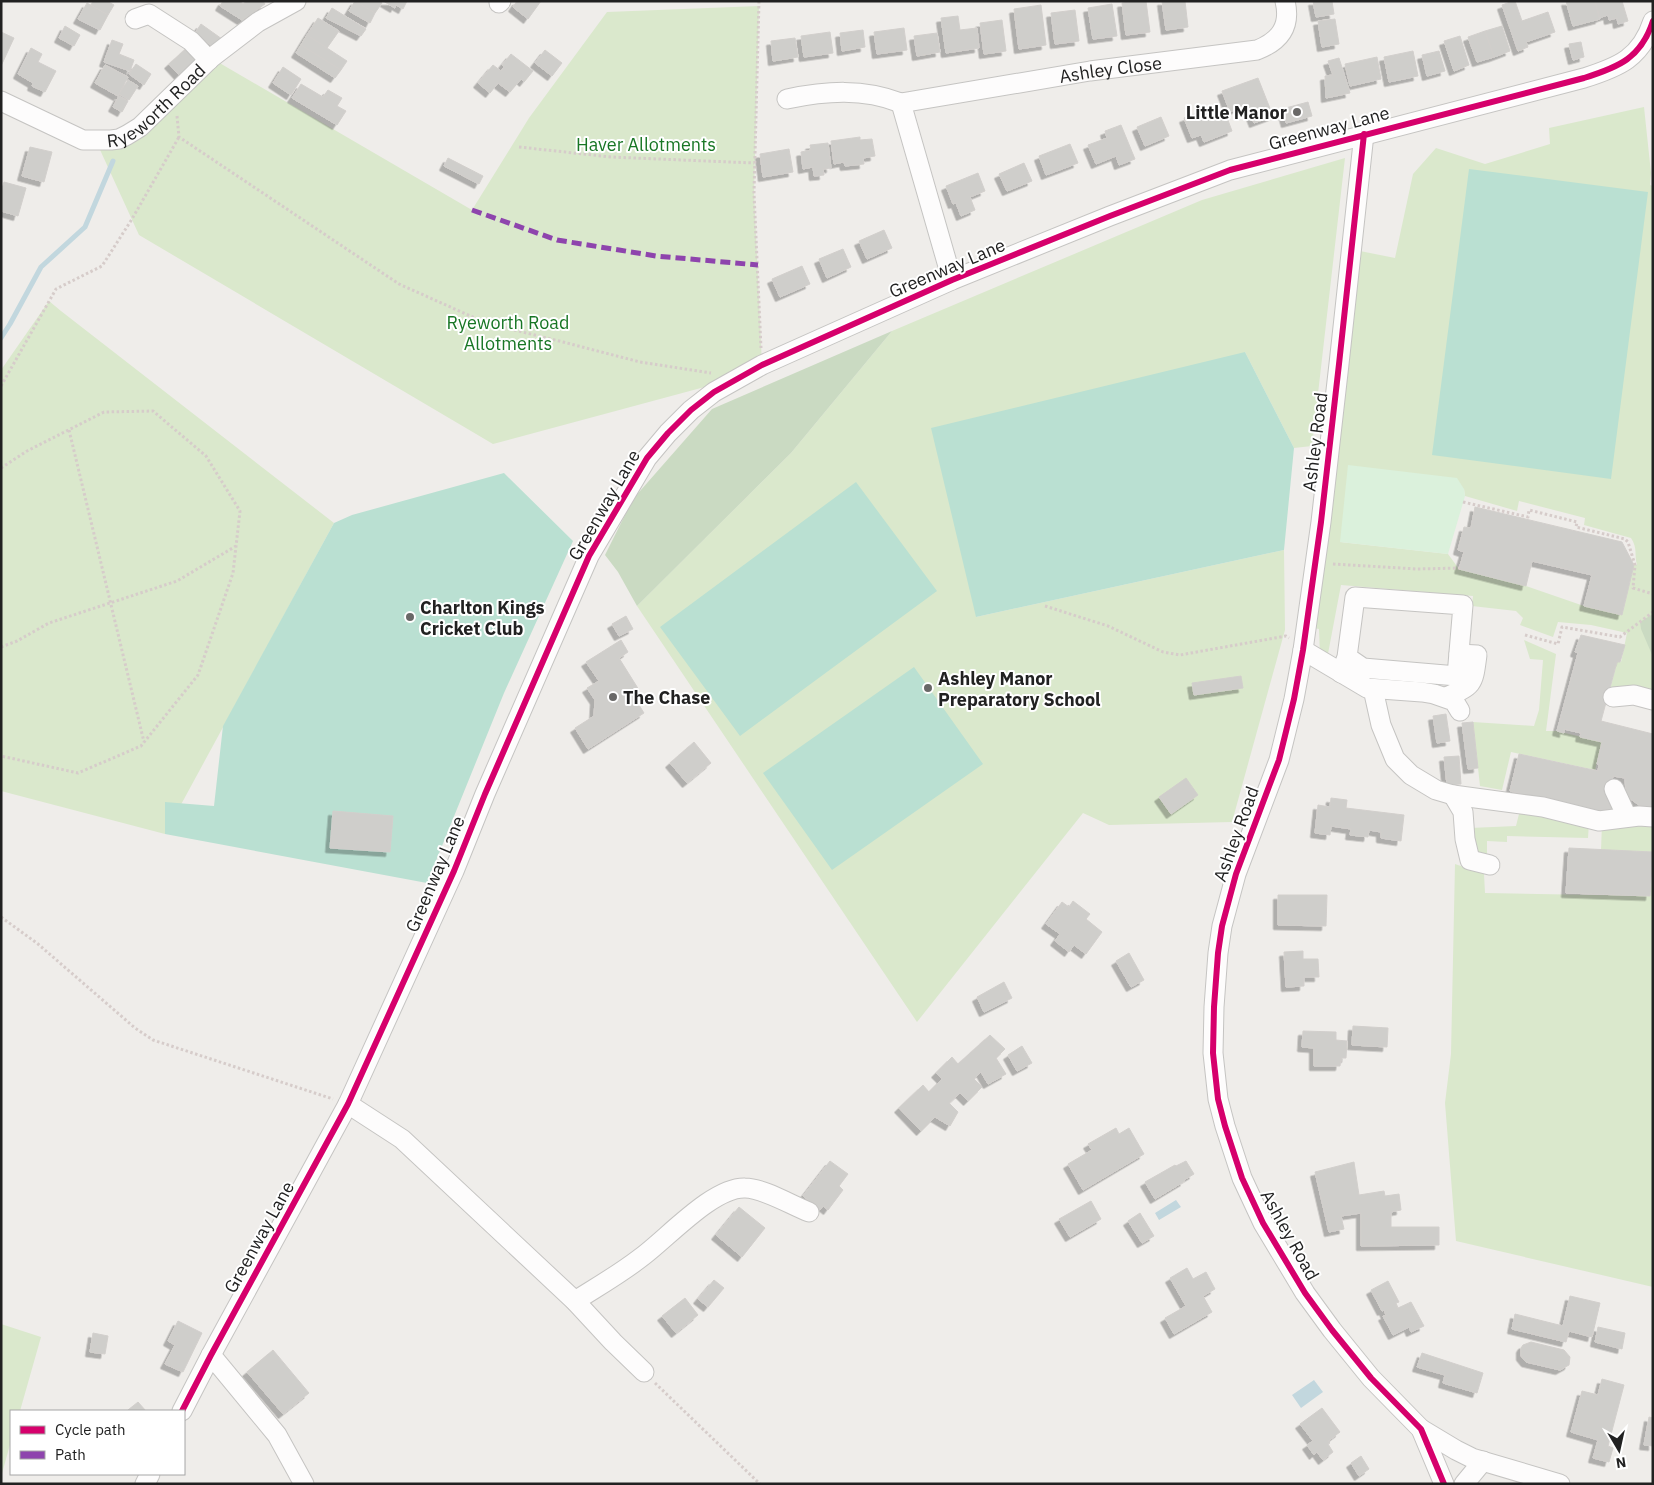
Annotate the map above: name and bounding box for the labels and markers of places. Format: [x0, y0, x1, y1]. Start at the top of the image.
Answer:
place label: Little Manor [1186, 101, 1287, 124]
marker: Little Manor [1291, 106, 1303, 118]
place label: Charlton Kings Cricket Club [420, 596, 545, 640]
marker: Charlton Kings Cricket Club [404, 611, 416, 623]
place label: Ashley Manor Preparatory School [938, 667, 1101, 711]
marker: Ashley Manor Preparatory School [922, 682, 934, 694]
place label: The Chase [623, 686, 710, 709]
marker: The Chase [607, 691, 619, 703]

